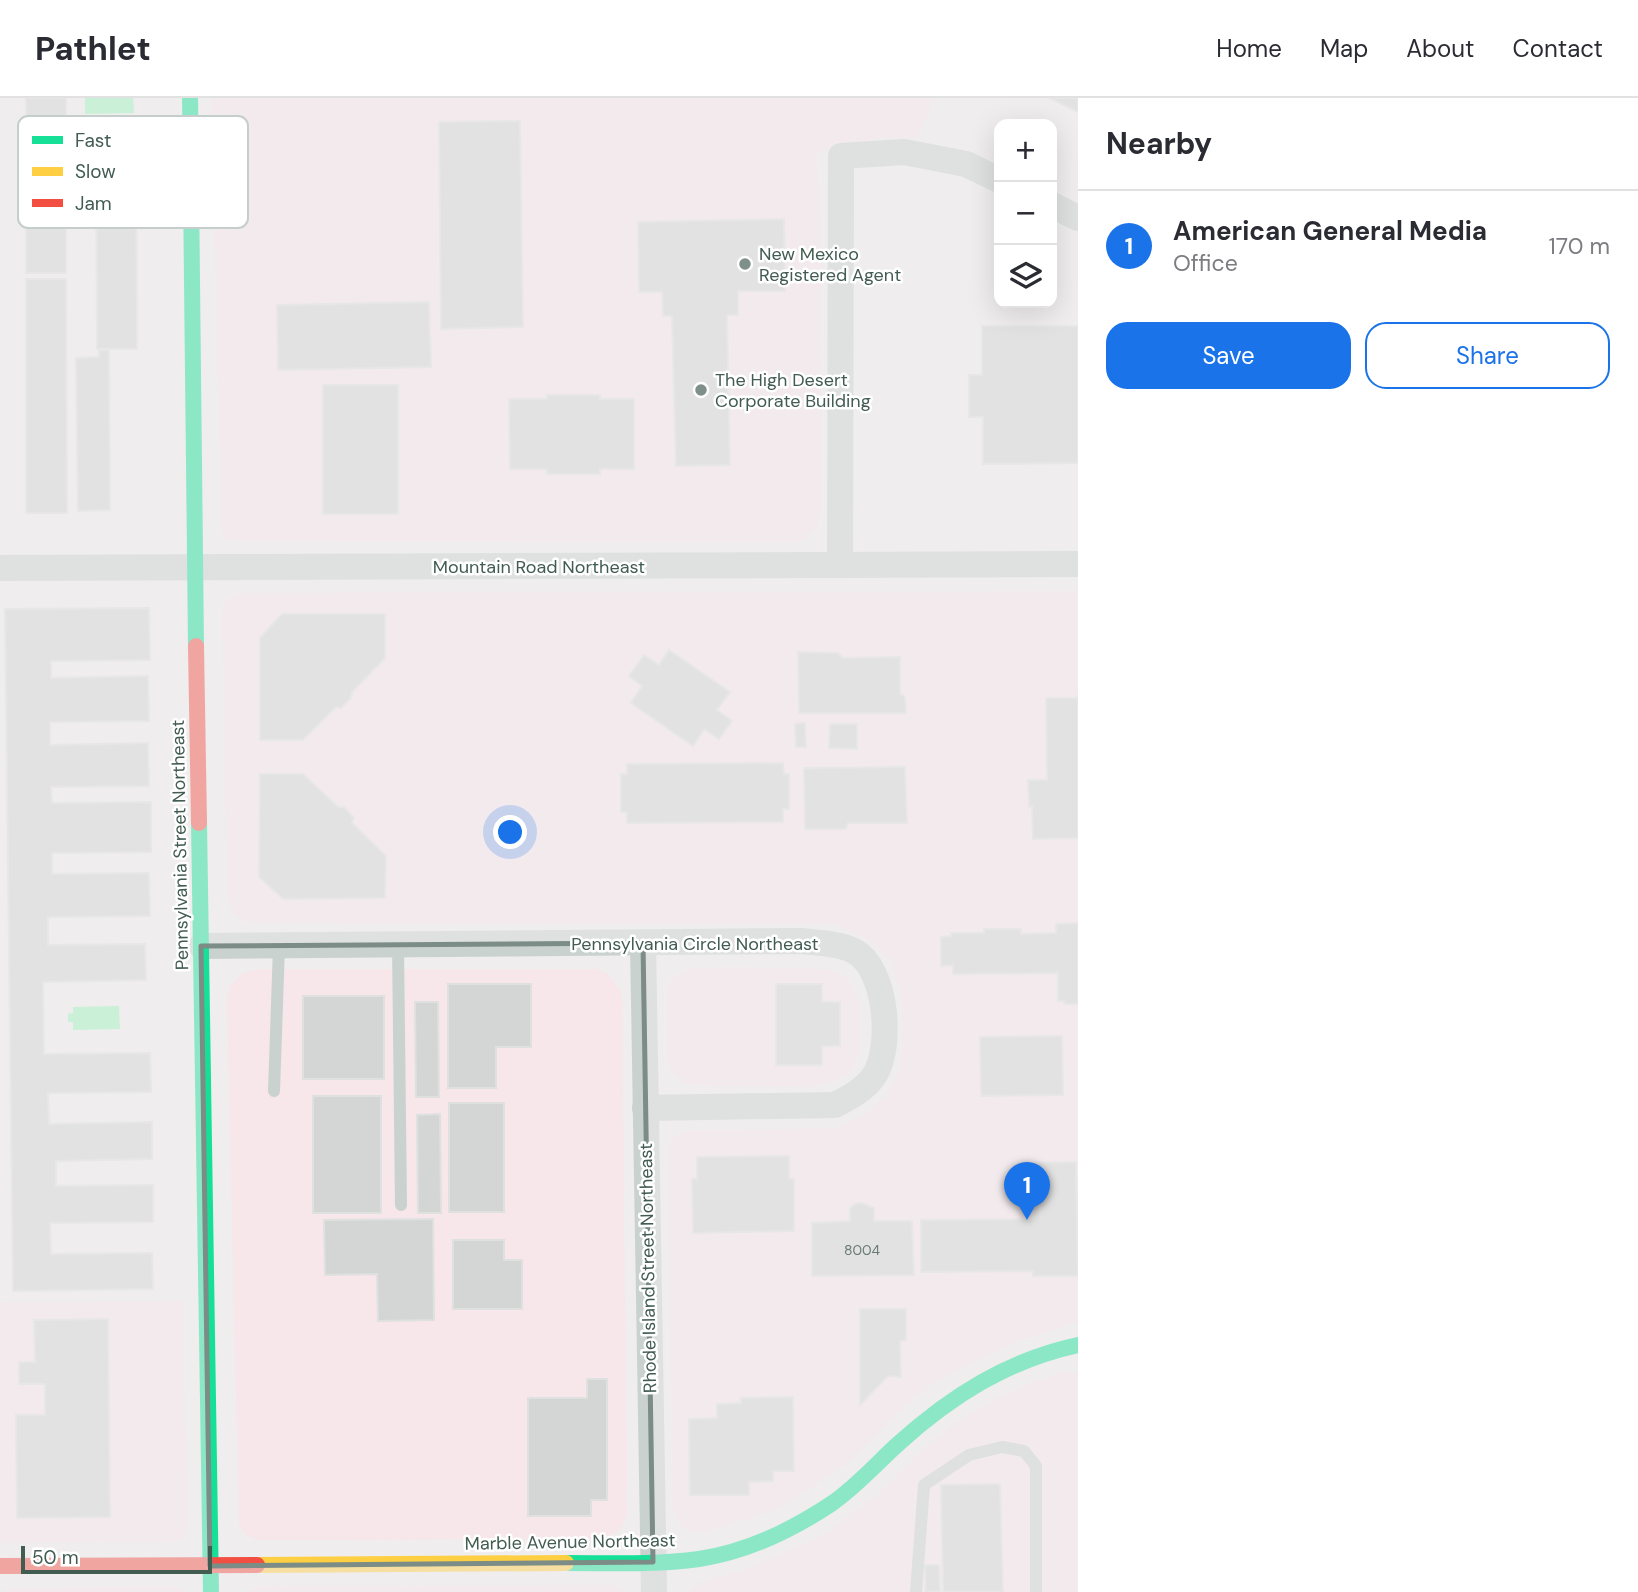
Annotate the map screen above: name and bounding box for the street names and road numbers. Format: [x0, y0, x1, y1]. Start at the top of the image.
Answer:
street label: Mountain Road Northeast [433, 555, 645, 579]
street label: Pennsylvania Street Northeast [166, 720, 194, 970]
street label: Pennsylvania Circle Northeast [571, 932, 819, 956]
street label: Rhode Island Street Northeast [634, 1143, 662, 1393]
street label: Marble Avenue Northeast [464, 1528, 676, 1556]

